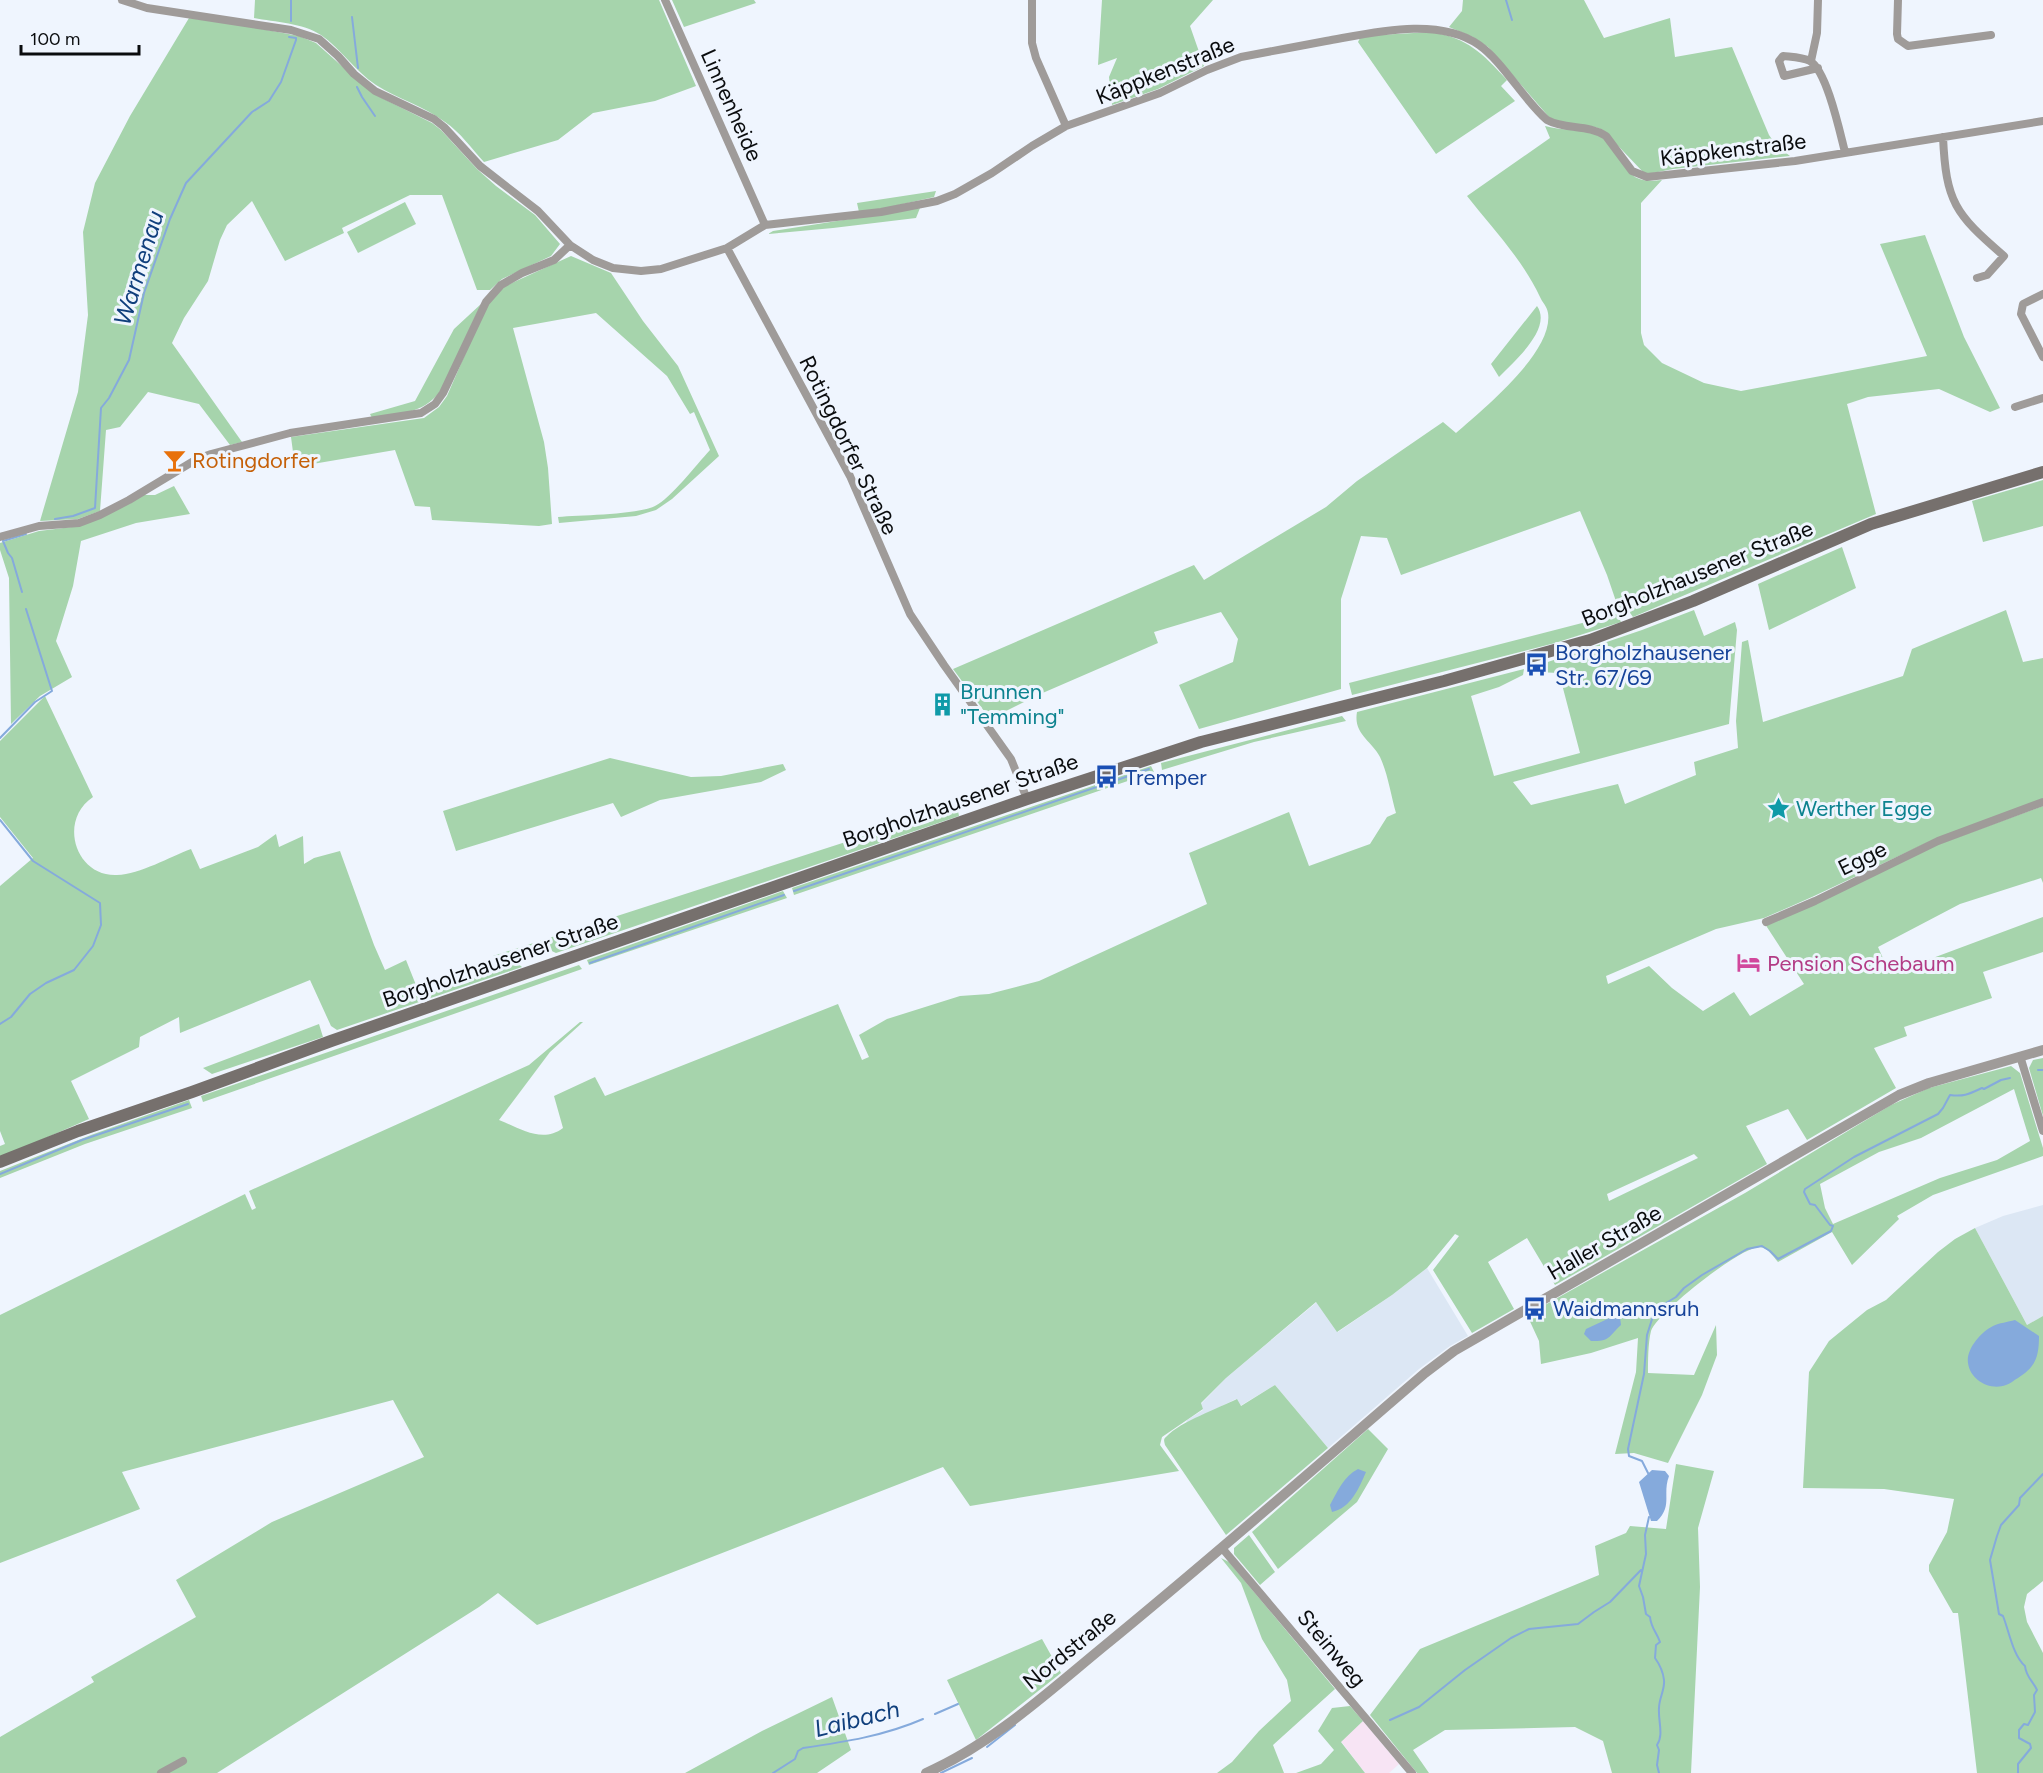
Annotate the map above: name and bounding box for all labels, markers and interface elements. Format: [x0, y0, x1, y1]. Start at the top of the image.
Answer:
scale bar [21, 18, 140, 56]
text: 100 m [30, 28, 80, 50]
street label: Käppkenstraße [1092, 30, 1238, 111]
street label: Linnenheide [695, 45, 768, 165]
street label: Käppkenstraße [1658, 127, 1808, 172]
water label: Warmenau [107, 207, 170, 329]
street label: Rotingdorfer Straße [793, 351, 904, 539]
bar icon: Rotingdorfer [161, 447, 187, 473]
place label: Rotingdorfer [192, 447, 318, 474]
street label: Borgholzhausener Straße [1577, 515, 1817, 632]
place label: Borgholzhausener Str. 67/69 [1555, 639, 1733, 691]
bus stop icon: Borgholzhausener Str. 67/69 [1524, 652, 1550, 678]
place label: Brunnen "Temming" [960, 678, 1065, 730]
building icon: Brunnen "Temming" [929, 691, 955, 717]
street label: Borgholzhausener Straße [839, 747, 1081, 853]
bus stop icon: Tremper [1094, 764, 1120, 790]
place label: Tremper [1125, 764, 1207, 791]
place icon: Werther Egge [1765, 795, 1791, 821]
place label: Werther Egge [1796, 795, 1932, 822]
street label: Egge [1833, 835, 1891, 882]
street label: Borgholzhausener Straße [379, 907, 621, 1013]
hotel icon: Pension Schebaum [1736, 950, 1762, 976]
place label: Pension Schebaum [1767, 950, 1954, 977]
street label: Haller Straße [1542, 1199, 1666, 1286]
bus stop icon: Waidmannsruh [1522, 1295, 1548, 1321]
place label: Waidmannsruh [1553, 1295, 1699, 1322]
street label: Nordstraße [1017, 1604, 1121, 1695]
street label: Steinweg [1291, 1604, 1372, 1693]
water label: Laibach [811, 1694, 902, 1743]

